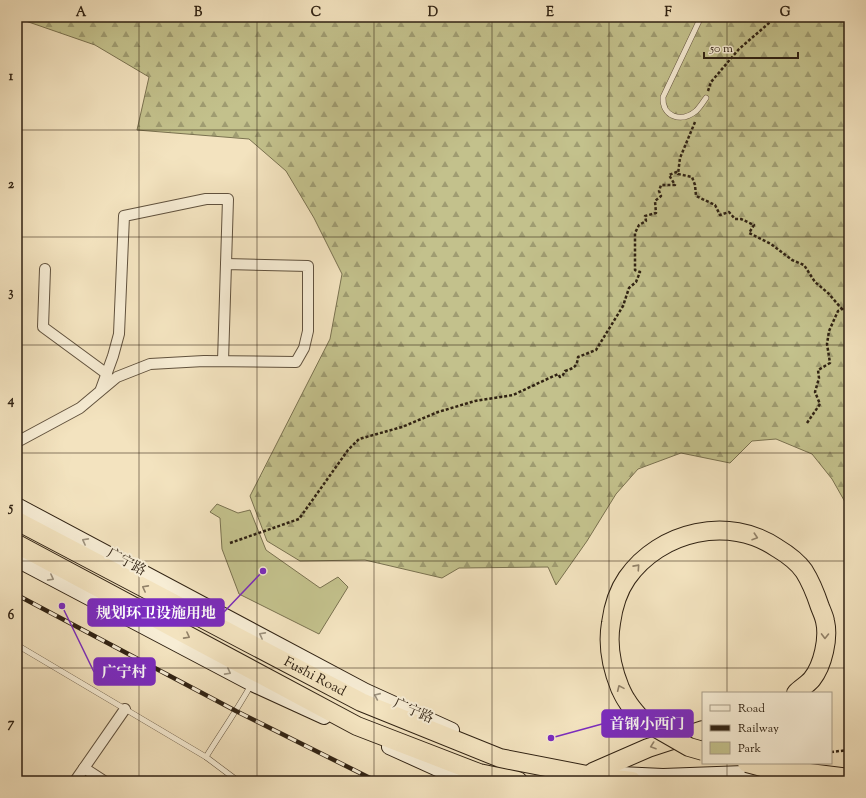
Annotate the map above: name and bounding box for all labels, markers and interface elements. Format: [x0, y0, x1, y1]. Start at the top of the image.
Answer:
text: A [76, 4, 87, 22]
text: B [194, 4, 203, 22]
text: C [311, 4, 321, 22]
text: D [428, 4, 438, 22]
text: E [546, 4, 554, 22]
text: F [664, 4, 672, 22]
text: G [780, 4, 791, 22]
scale bar [704, 34, 798, 60]
text: 50 m [709, 40, 733, 58]
text: 1 [9, 68, 14, 86]
text: 2 [8, 176, 15, 194]
text: 3 [8, 284, 14, 302]
text: 4 [7, 392, 15, 410]
text: 5 [8, 499, 14, 517]
one-way arrow [752, 532, 759, 541]
one-way arrow [82, 538, 89, 546]
street label: 广宁路 [103, 544, 149, 582]
one-way arrow [632, 564, 640, 572]
one-way arrow [47, 573, 55, 581]
one-way arrow [141, 585, 149, 592]
callout: 规划环卫设施用地 [88, 599, 224, 626]
text: 规划环卫设施用地 [96, 604, 216, 625]
text: 6 [8, 607, 15, 625]
one-way arrow [183, 631, 190, 638]
one-way arrow [258, 633, 266, 640]
one-way arrow [821, 633, 829, 639]
street label: Fushi Road [280, 653, 349, 702]
callout: 广宁村 [94, 658, 155, 685]
text: 广宁村 [101, 663, 147, 684]
one-way arrow [224, 667, 231, 674]
one-way arrow [617, 685, 625, 692]
legend [702, 692, 832, 764]
one-way arrow [373, 693, 381, 701]
street label: 广宁路 [390, 694, 436, 730]
text: Road [738, 700, 765, 718]
callout: 首钢小西门 [602, 710, 693, 737]
text: 7 [8, 715, 15, 733]
text: 首钢小西门 [609, 715, 685, 736]
text: Railway [738, 720, 779, 738]
text: Park [738, 740, 761, 758]
one-way arrow [649, 742, 656, 750]

